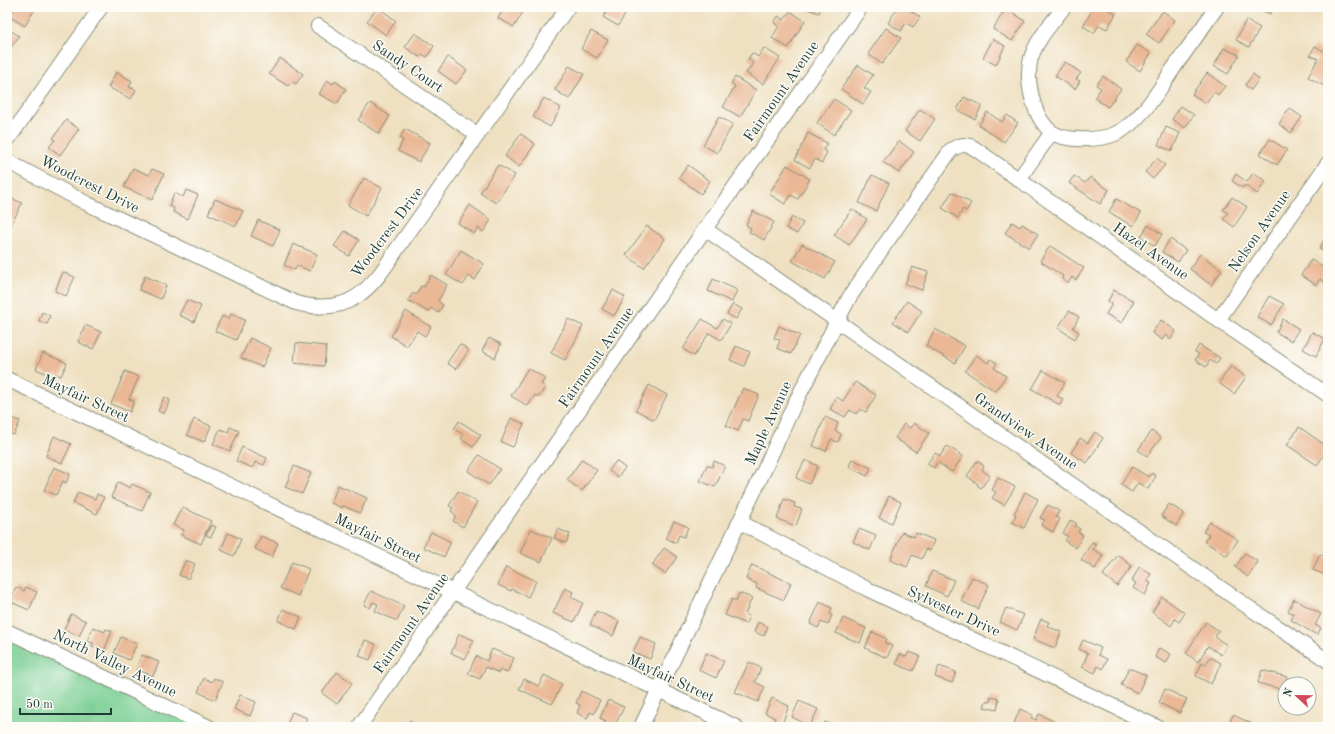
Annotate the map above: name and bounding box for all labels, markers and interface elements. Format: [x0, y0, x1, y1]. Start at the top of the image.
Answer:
street label: Sandy Court [369, 38, 445, 96]
street label: Fairmount Avenue [742, 39, 823, 145]
street label: Woodcrest Drive [37, 154, 141, 217]
street label: Woodcrest Drive [349, 185, 427, 281]
street label: Nelson Avenue [1226, 188, 1294, 276]
street label: Hazel Avenue [1110, 221, 1191, 284]
street label: Fairmount Avenue [557, 305, 638, 411]
street label: Mayfair Street [40, 373, 131, 426]
street label: Maple Avenue [743, 379, 795, 468]
street label: Grandview Avenue [971, 391, 1080, 474]
street label: Mayfair Street [332, 512, 423, 567]
street label: Fairmount Avenue [372, 571, 453, 677]
street label: Sylvester Drive [905, 584, 1002, 640]
street label: North Valley Avenue [50, 628, 179, 701]
street label: Mayfair Street [625, 653, 716, 706]
north arrow [1277, 676, 1317, 716]
text: N [1282, 686, 1296, 699]
scale bar [20, 690, 111, 716]
text: 50 m [26, 698, 53, 711]

